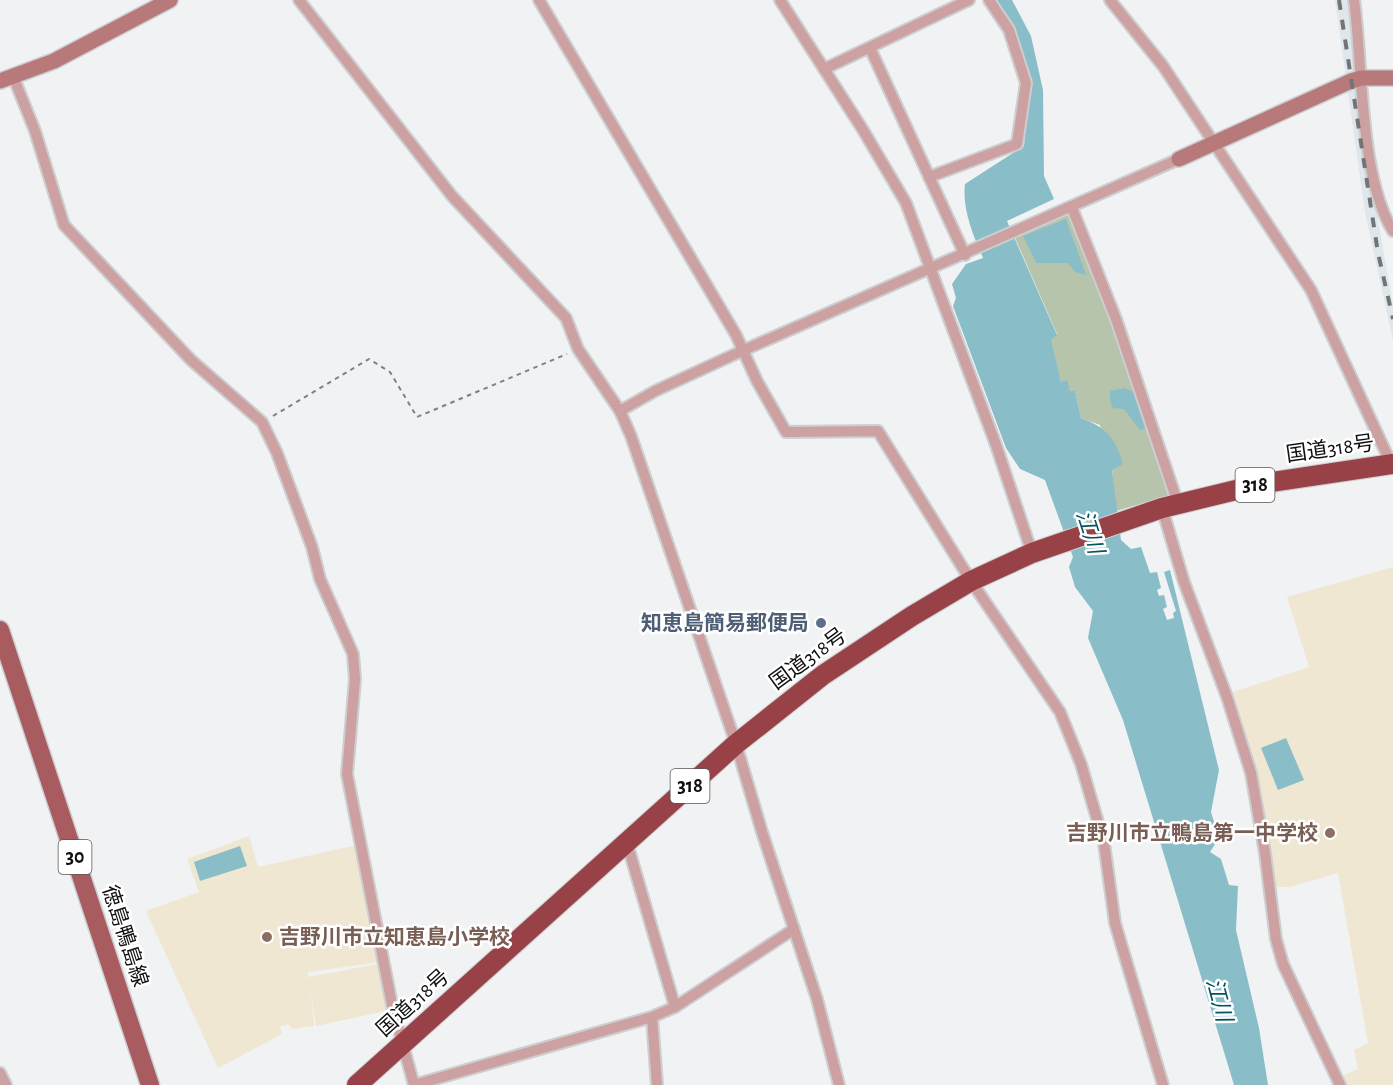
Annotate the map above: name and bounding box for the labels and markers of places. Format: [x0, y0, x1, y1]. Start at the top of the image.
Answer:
place label: 知恵島簡易郵便局 [641, 612, 809, 634]
marker: 知恵島簡易郵便局 [814, 616, 828, 630]
place label: 吉野川市立鴨島第一中学校 [1066, 822, 1318, 844]
marker: 吉野川市立鴨島第一中学校 [1323, 826, 1337, 840]
place label: 吉野川市立知恵島小学校 [279, 926, 510, 948]
marker: 吉野川市立知恵島小学校 [260, 930, 274, 944]

